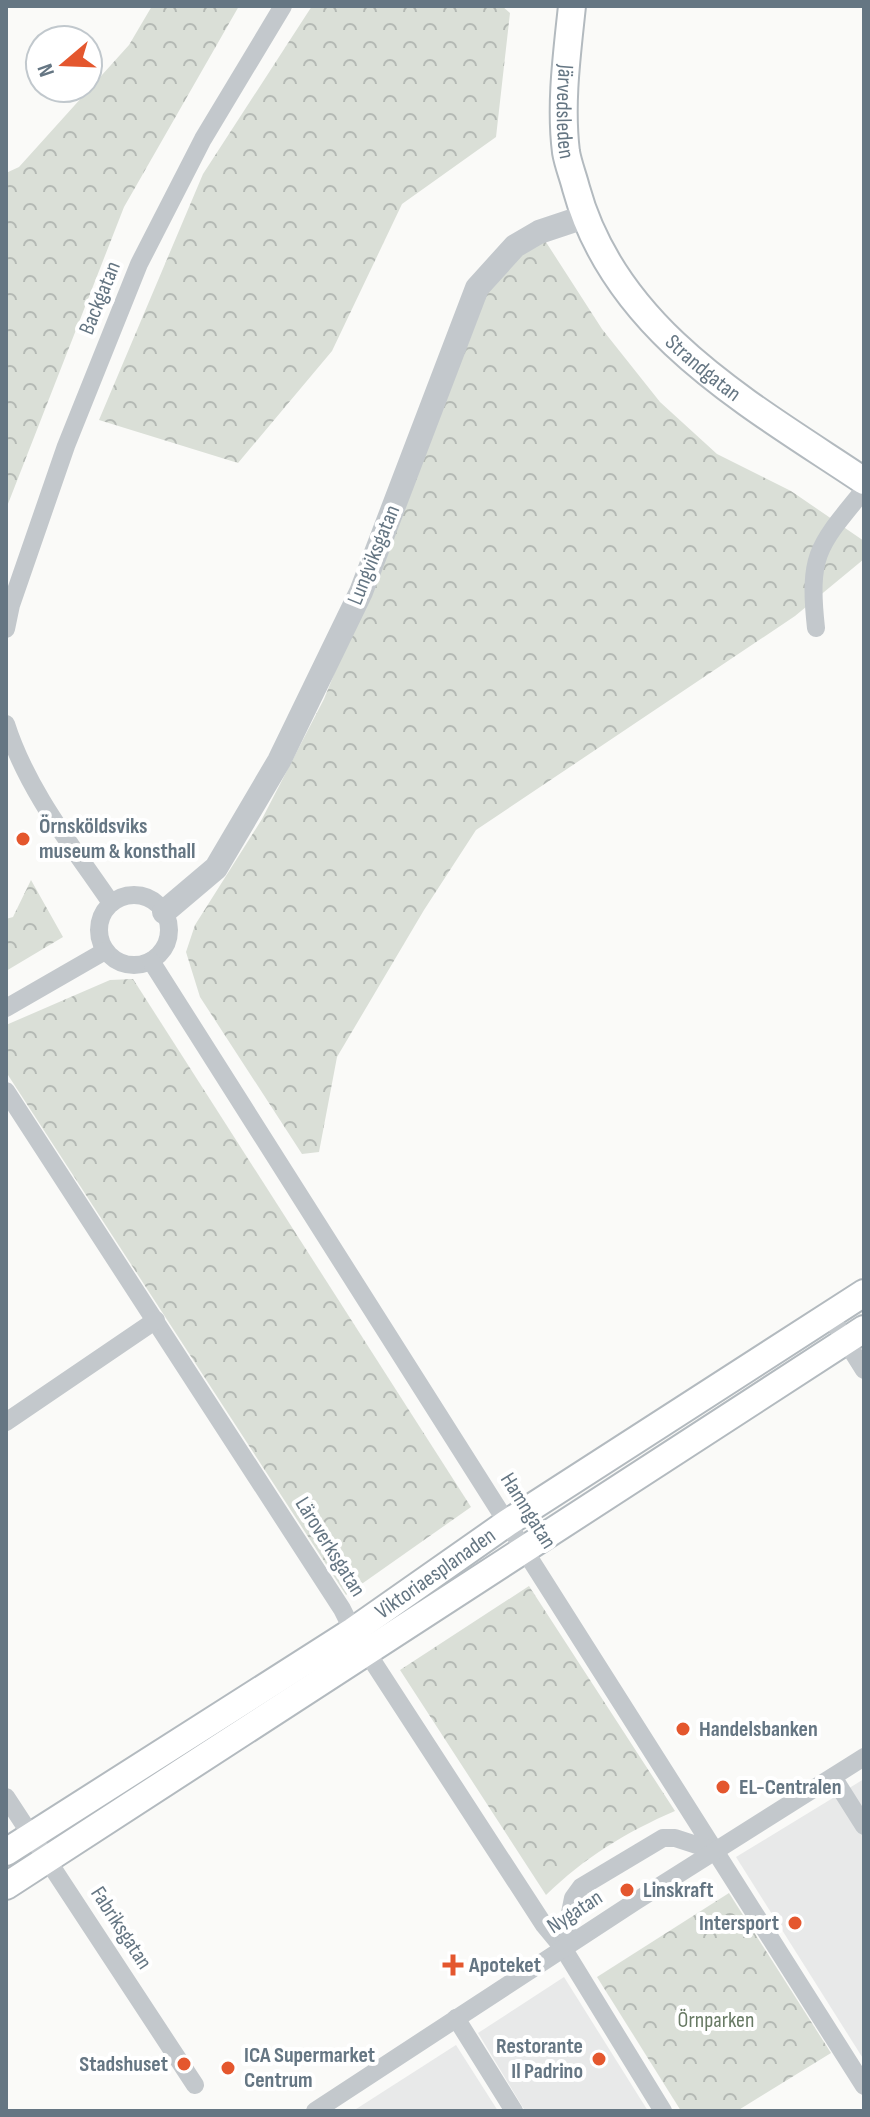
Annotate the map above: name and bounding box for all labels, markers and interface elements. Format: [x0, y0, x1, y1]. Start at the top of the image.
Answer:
north arrow [24, 24, 104, 104]
text: N [32, 60, 61, 80]
street label: Järvedsleden [550, 62, 580, 161]
street label: Backgatan [73, 257, 127, 339]
street label: Strandgatan [659, 329, 746, 407]
street label: Lungviksgatan [342, 501, 406, 609]
place label: Örnsköldsviks museum & konsthall [39, 813, 195, 865]
marker: Örnsköldsviks museum & konsthall [14, 830, 32, 848]
street label: Hamngatan [494, 1468, 562, 1554]
street label: Läroverksgatan [289, 1492, 371, 1602]
street label: Viktoriaesplanaden [370, 1522, 501, 1625]
place label: Handelsbanken [699, 1716, 818, 1743]
marker: Handelsbanken [674, 1720, 692, 1738]
place label: EL-Centralen [739, 1774, 841, 1801]
marker: EL-Centralen [714, 1778, 732, 1796]
place label: Linskraft [643, 1877, 713, 1904]
marker: Linskraft [618, 1881, 636, 1899]
street label: Fabriksgatan [84, 1882, 158, 1974]
street label: Nygatan [542, 1884, 608, 1940]
place label: Intersport [699, 1910, 779, 1937]
marker: Intersport [786, 1914, 804, 1932]
place label: Apoteket [468, 1952, 541, 1979]
marker: Apoteket [444, 1956, 462, 1974]
park label: Örnparken [678, 2007, 754, 2034]
place label: Restorante Il Padrino [496, 2033, 583, 2085]
place label: ICA Supermarket Centrum [244, 2042, 375, 2094]
marker: Restorante Il Padrino [590, 2050, 608, 2068]
place label: Stadshuset [79, 2051, 168, 2078]
marker: Stadshuset [175, 2055, 193, 2073]
marker: ICA Supermarket Centrum [219, 2059, 237, 2077]

